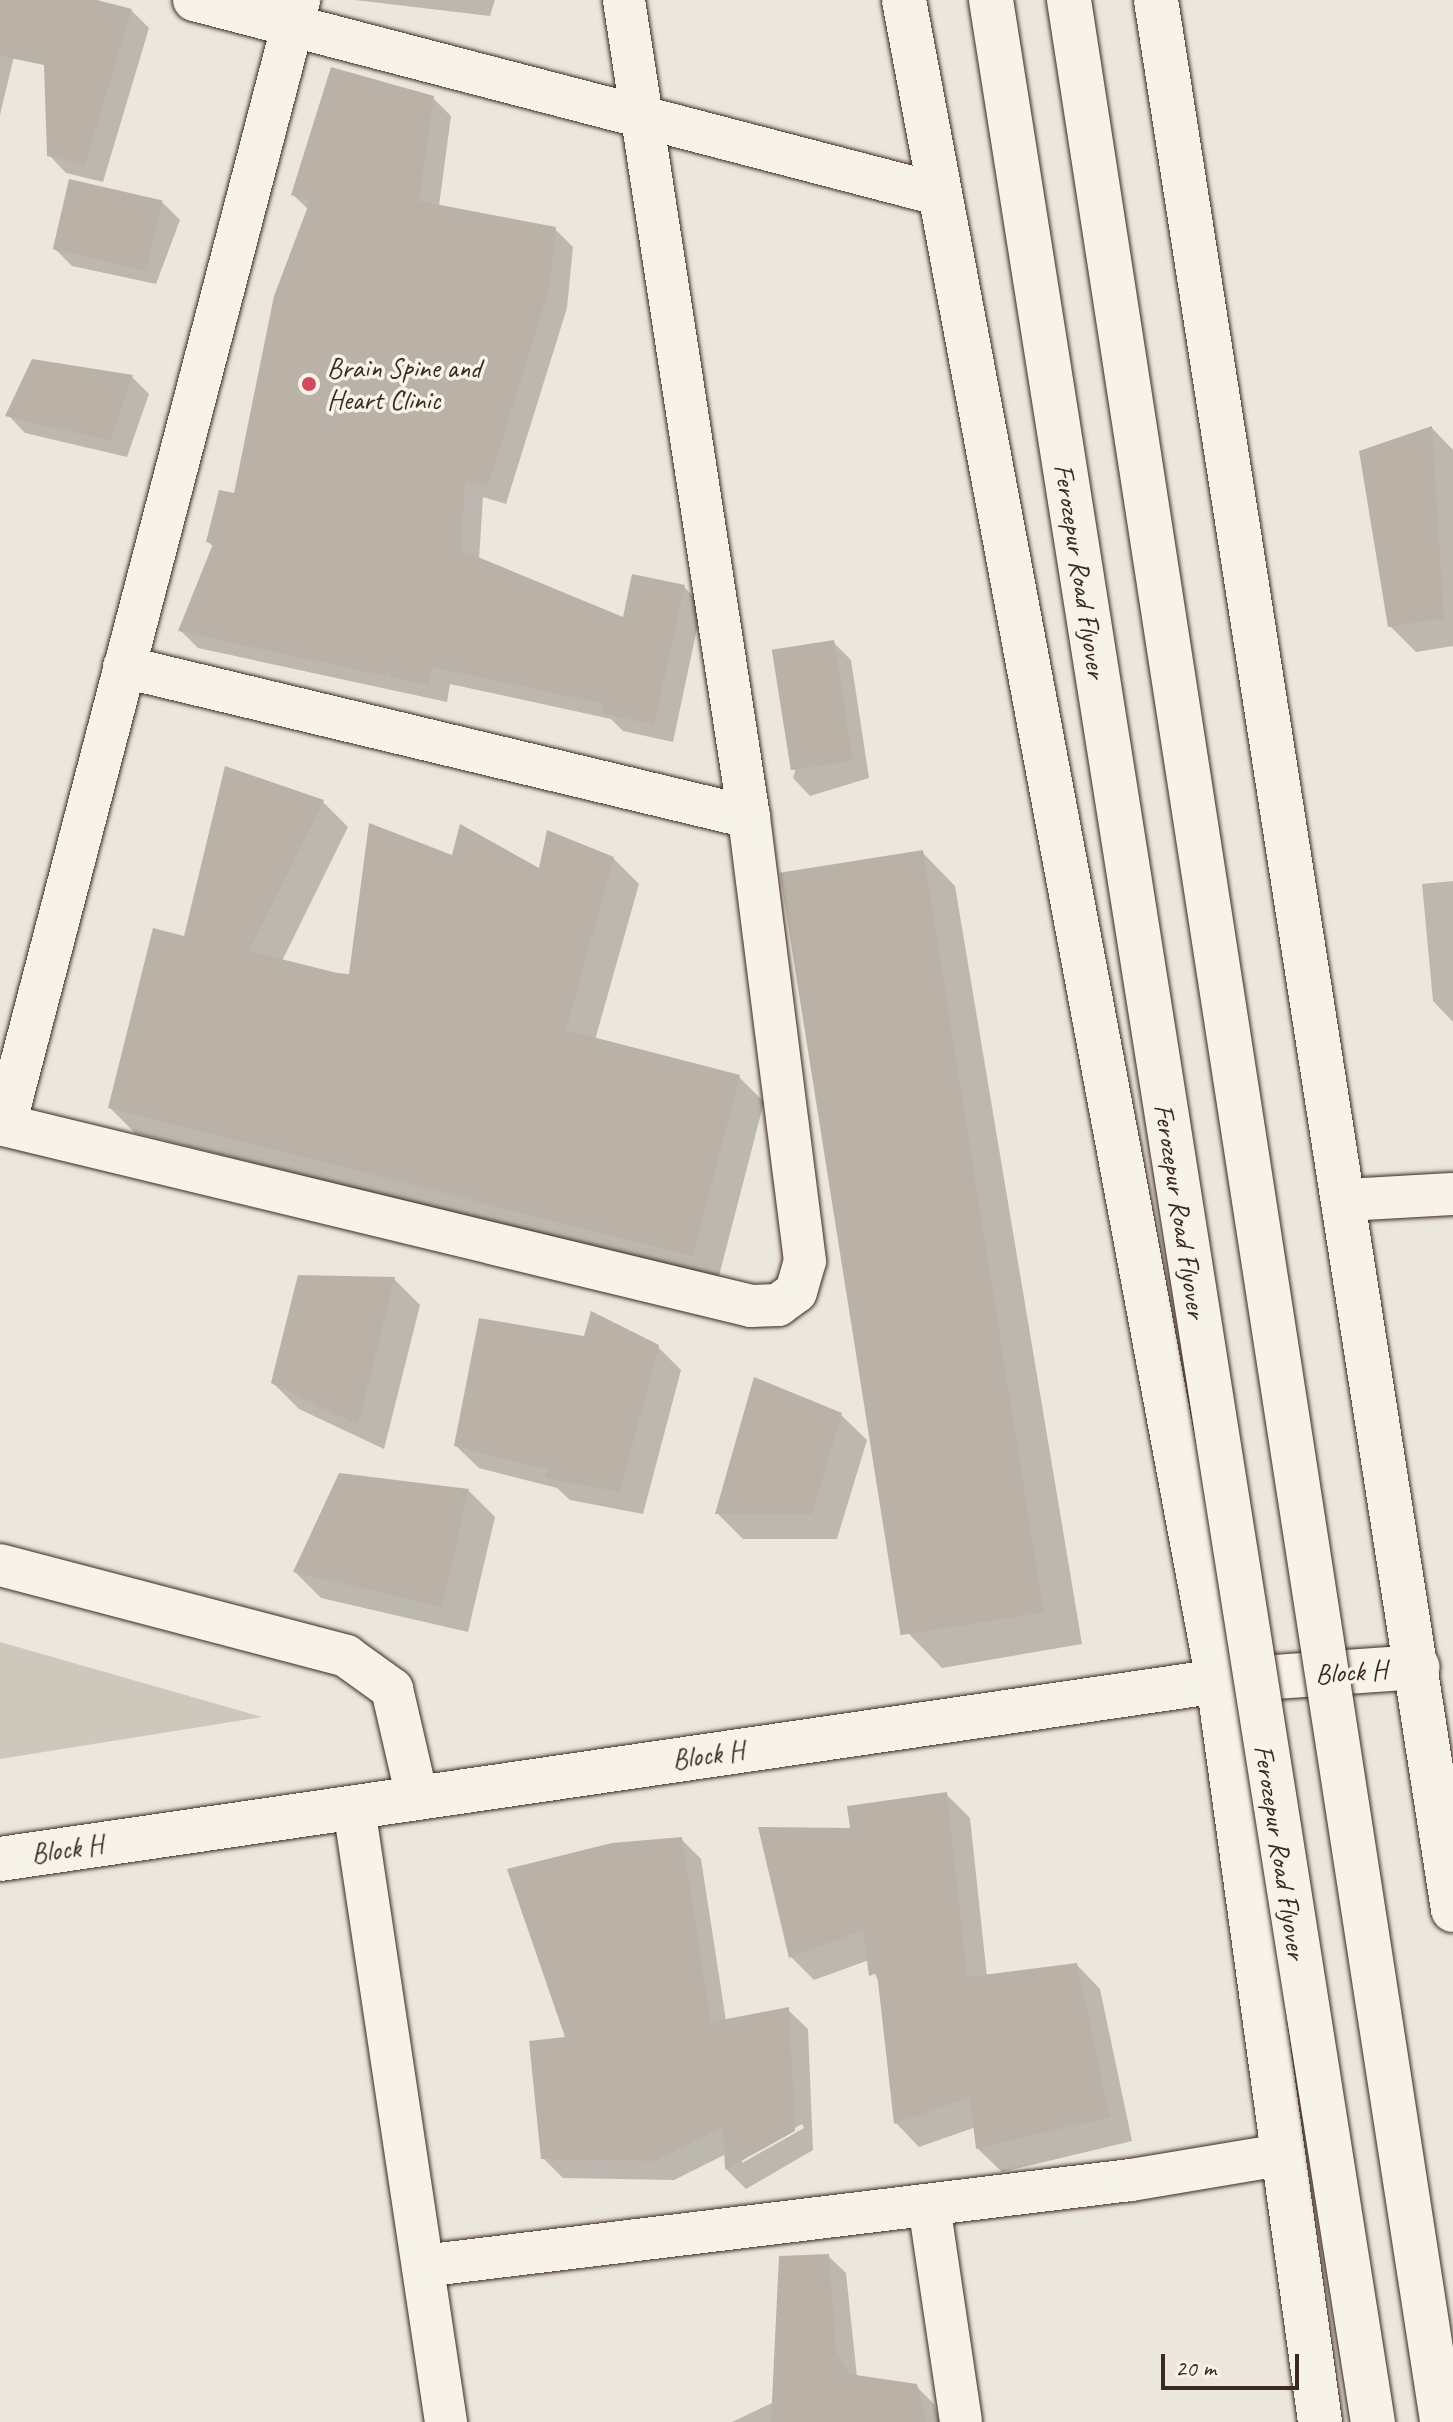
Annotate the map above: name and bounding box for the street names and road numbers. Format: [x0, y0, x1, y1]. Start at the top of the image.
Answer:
street label: Ferozepur Road Flyover [1046, 461, 1114, 681]
street label: Ferozepur Road Flyover [1146, 1101, 1214, 1321]
street label: Block H [1314, 1653, 1388, 1691]
street label: Block H [670, 1733, 746, 1777]
street label: Ferozepur Road Flyover [1246, 1742, 1314, 1962]
street label: Block H [29, 1827, 105, 1871]

